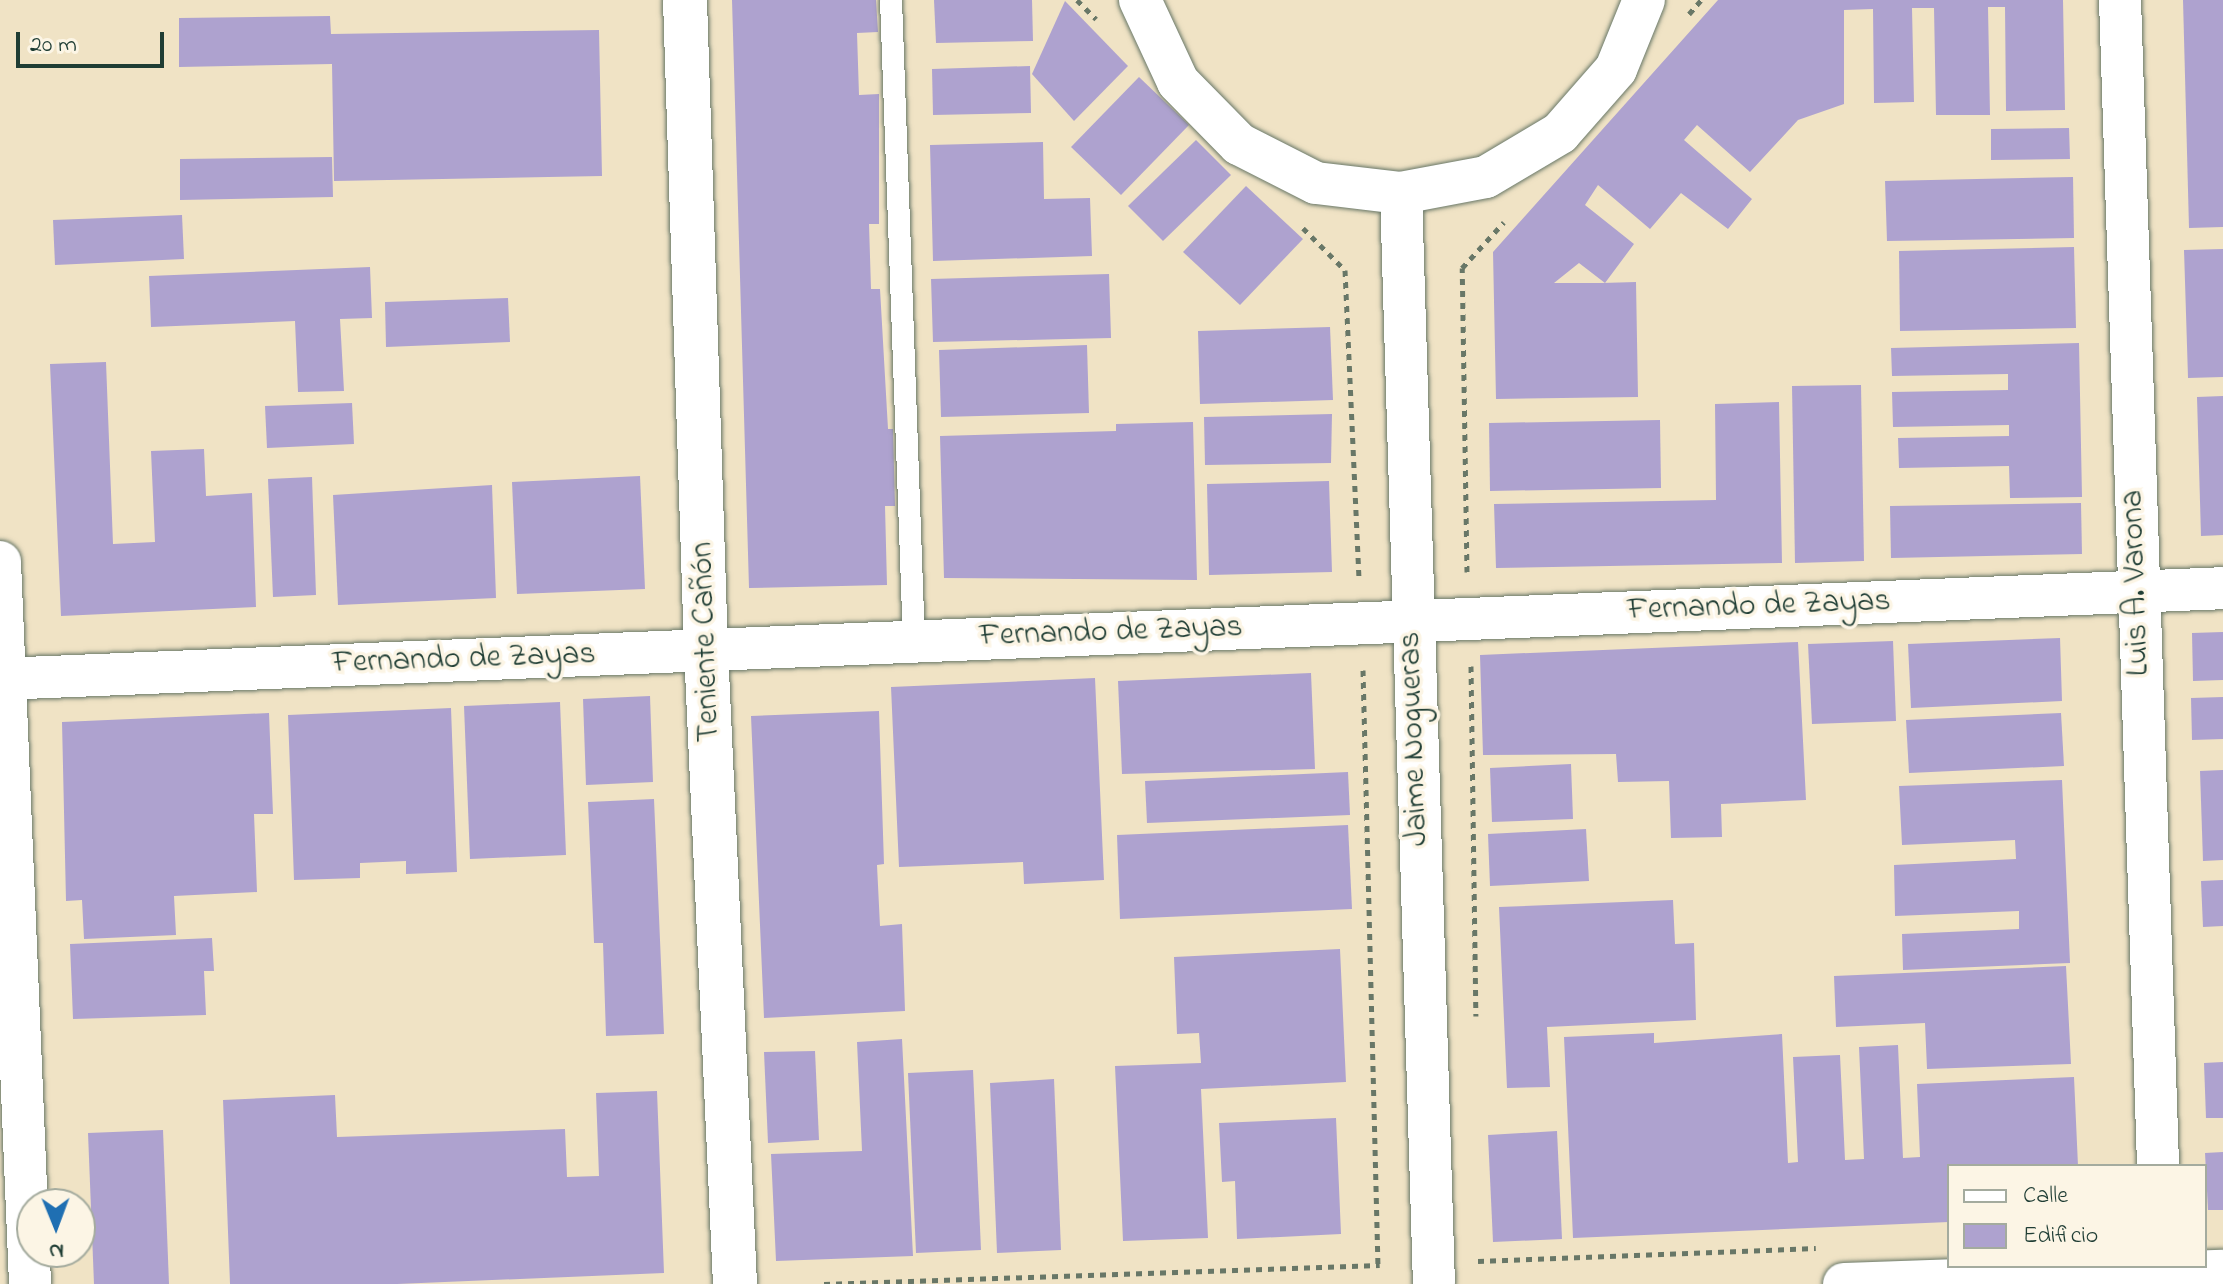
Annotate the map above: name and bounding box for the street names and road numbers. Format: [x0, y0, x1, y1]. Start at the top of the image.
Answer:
street label: Luis A. Varona [2115, 489, 2159, 677]
street label: Teniente Cañón [684, 541, 730, 743]
street label: Fernando de Zayas [1627, 583, 1891, 631]
street label: Fernando de Zayas [979, 609, 1243, 657]
street label: Jaime Nogueras [1392, 631, 1438, 847]
street label: Fernando de Zayas [332, 636, 596, 684]

